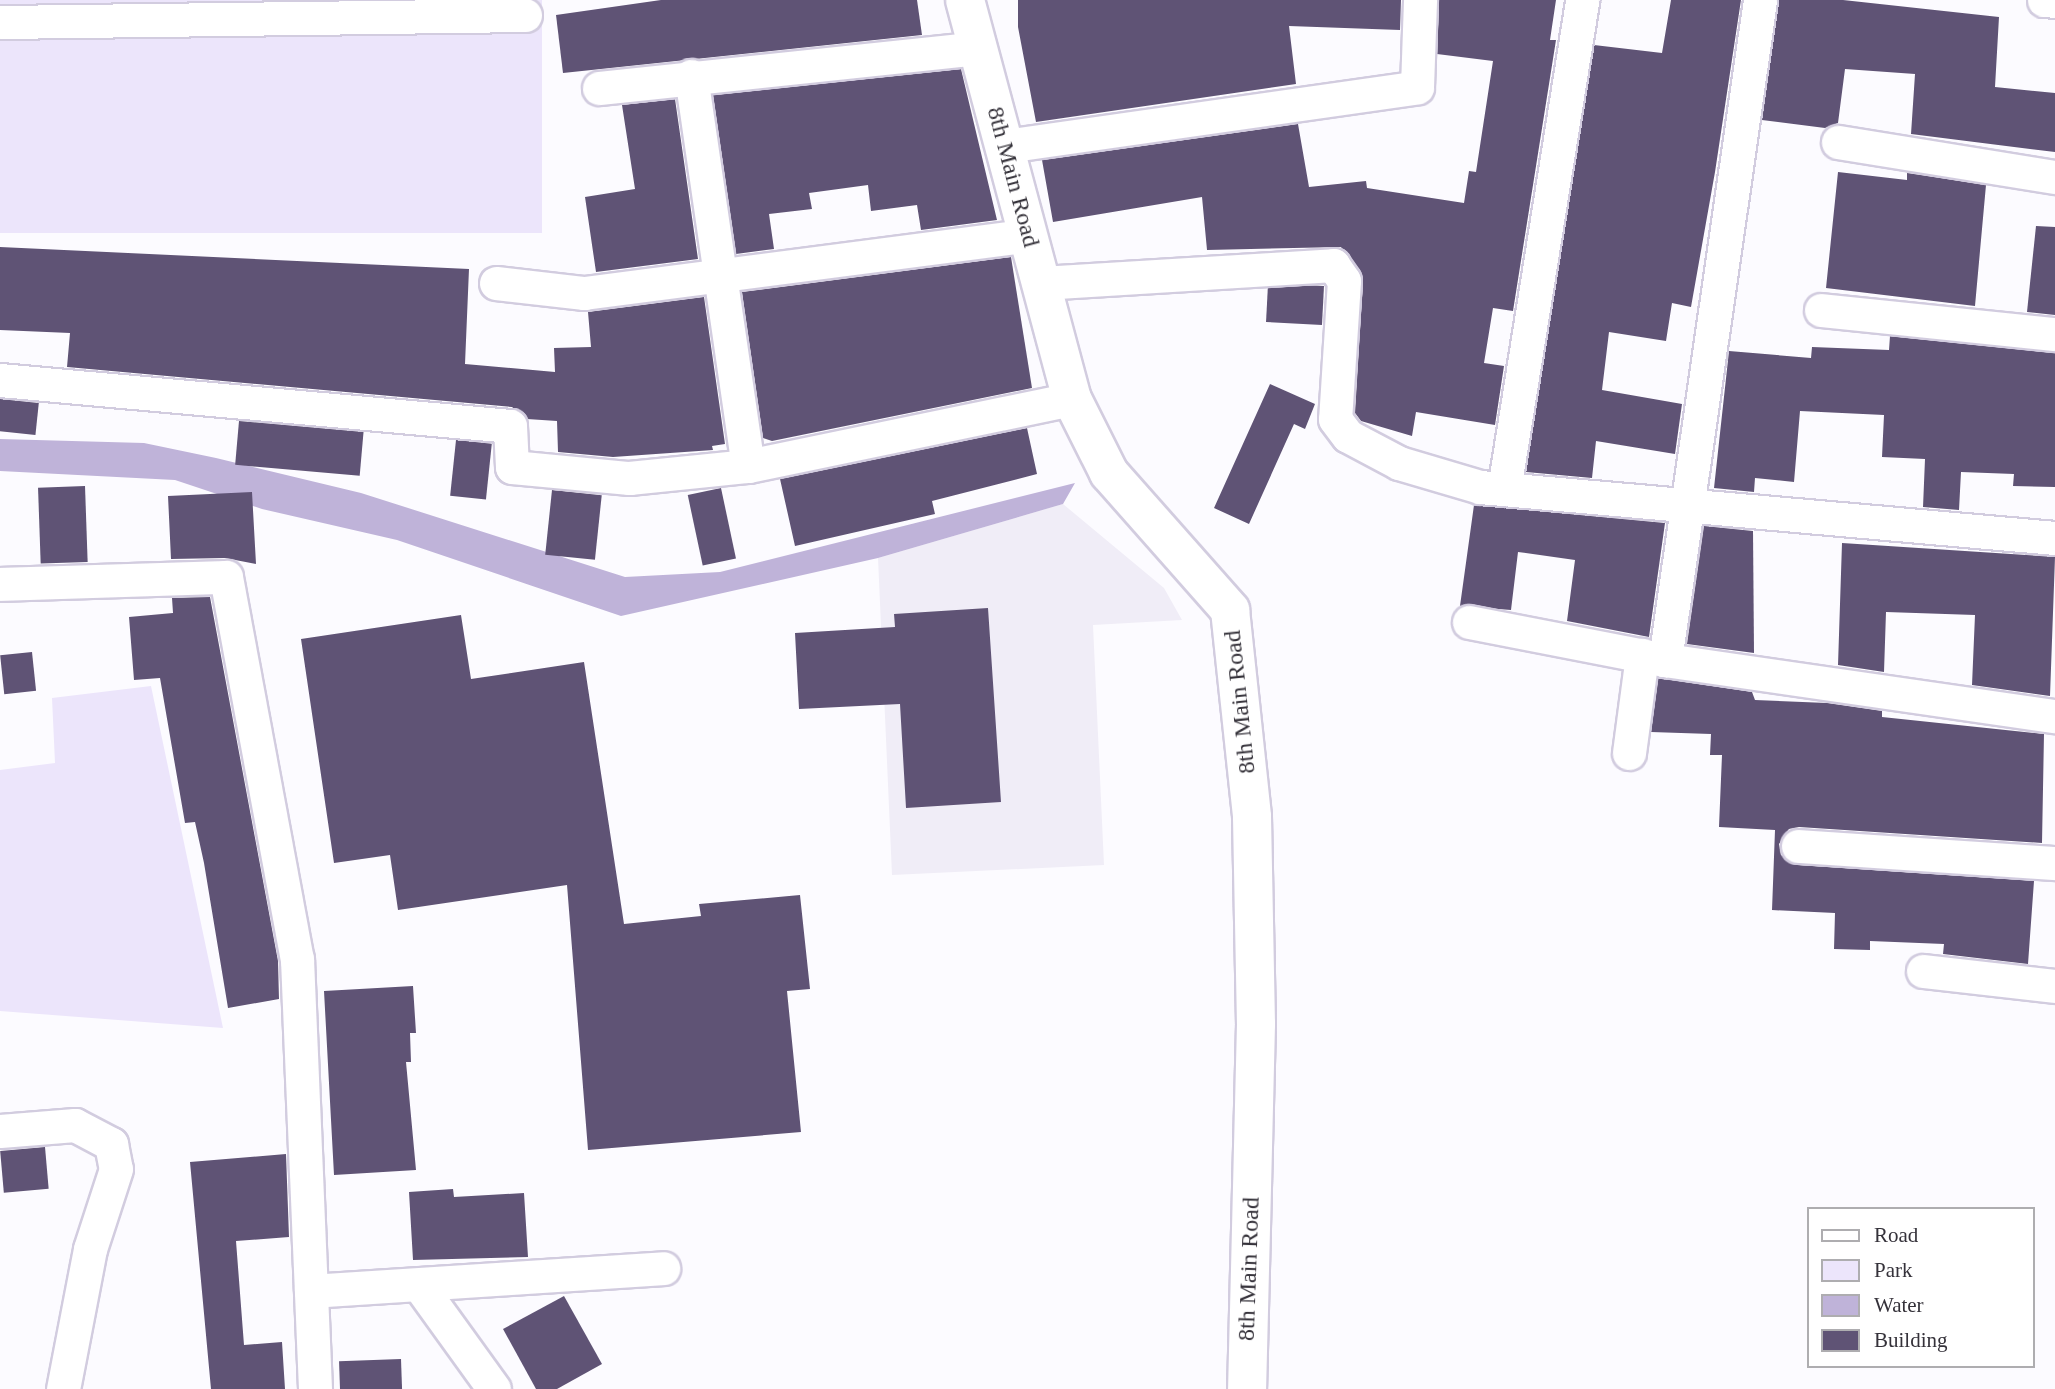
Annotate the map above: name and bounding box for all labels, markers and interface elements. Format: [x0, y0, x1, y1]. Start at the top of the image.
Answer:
street label: 8th Main Road [980, 104, 1046, 250]
street label: 8th Main Road [1218, 629, 1262, 775]
street label: 8th Main Road [1232, 1197, 1266, 1341]
legend [1806, 1207, 2034, 1368]
text: Road [1874, 1223, 1918, 1247]
text: Park [1874, 1258, 1913, 1282]
text: Water [1874, 1293, 1924, 1317]
text: Building [1874, 1328, 1948, 1352]

